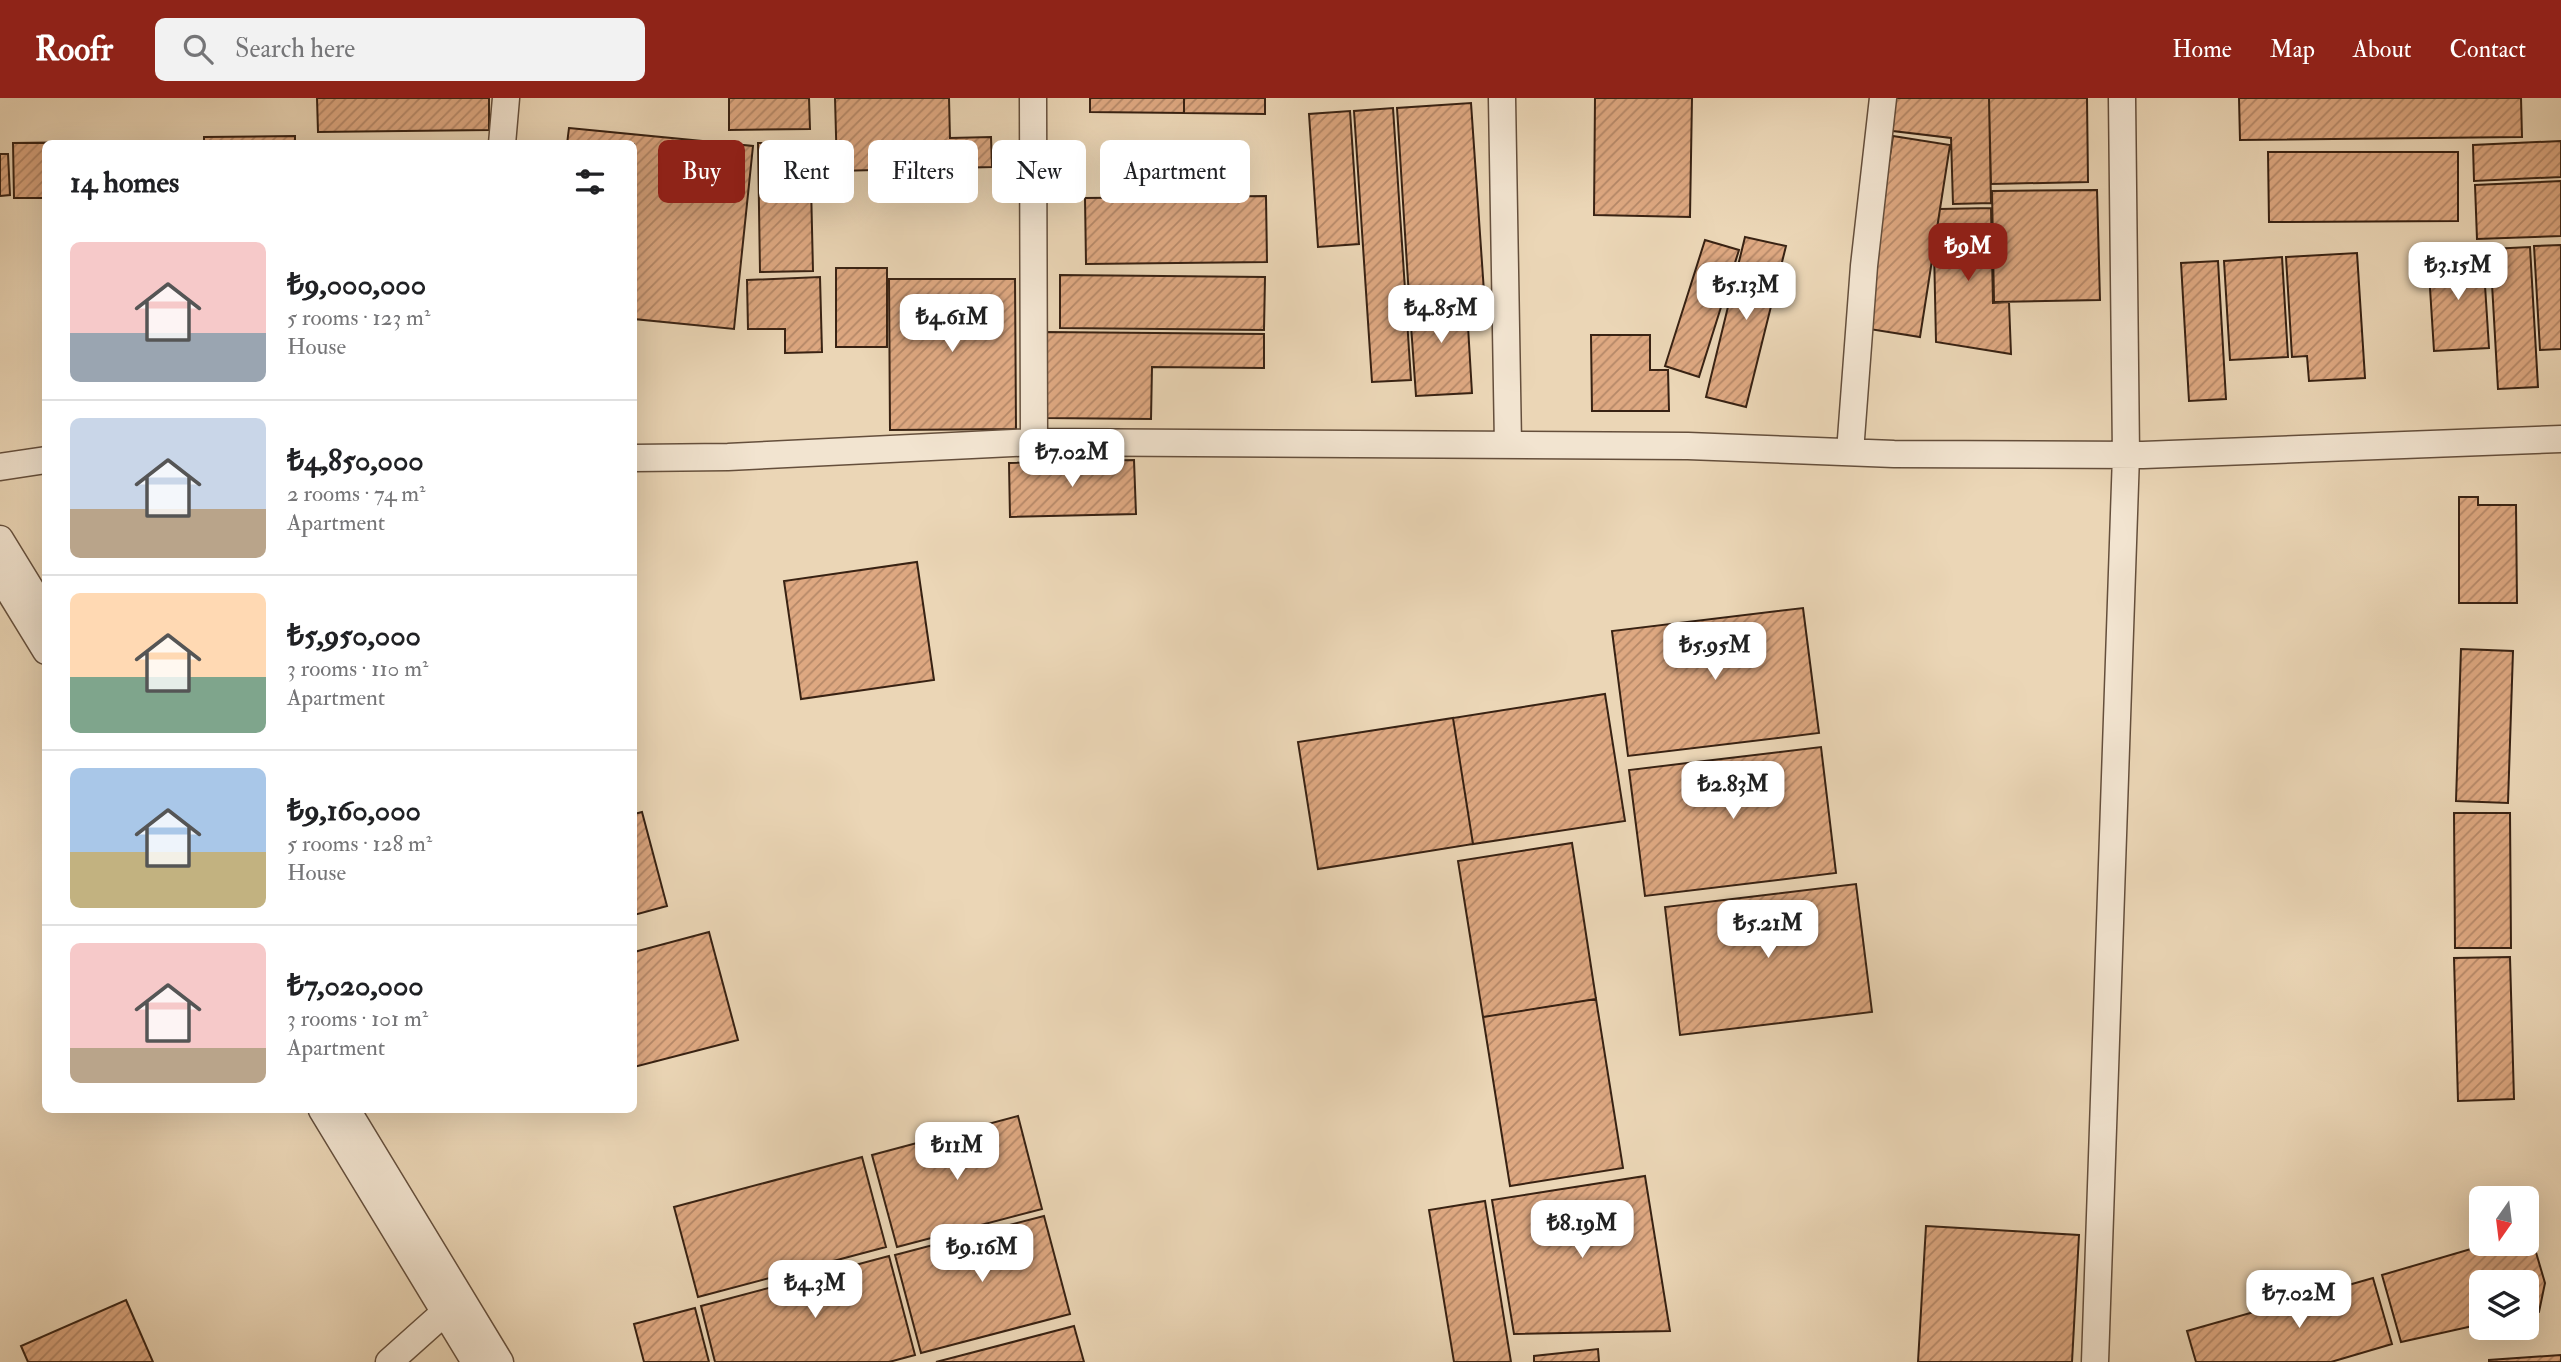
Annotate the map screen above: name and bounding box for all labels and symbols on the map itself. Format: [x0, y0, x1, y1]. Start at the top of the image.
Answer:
pin: ₺9M [1934, 223, 2002, 283]
pin: ₺3.15M [2401, 242, 2515, 302]
pin: ₺5.13M [1689, 262, 1803, 322]
pin: ₺4.85M [1384, 286, 1498, 345]
pin: ₺4.61M [895, 294, 1009, 354]
pin: ₺7.02M [1015, 430, 1129, 489]
pin: ₺5.95M [1658, 622, 1772, 682]
pin: ₺2.83M [1676, 762, 1790, 821]
pin: ₺5.21M [1711, 900, 1825, 960]
pin: ₺11M [916, 1122, 998, 1182]
north arrow [2469, 1186, 2539, 1256]
pin: ₺8.19M [1525, 1200, 1639, 1260]
pin: ₺9.16M [925, 1224, 1039, 1284]
pin: ₺4.3M [766, 1260, 864, 1320]
pin: ₺7.02M [2242, 1270, 2356, 1330]

